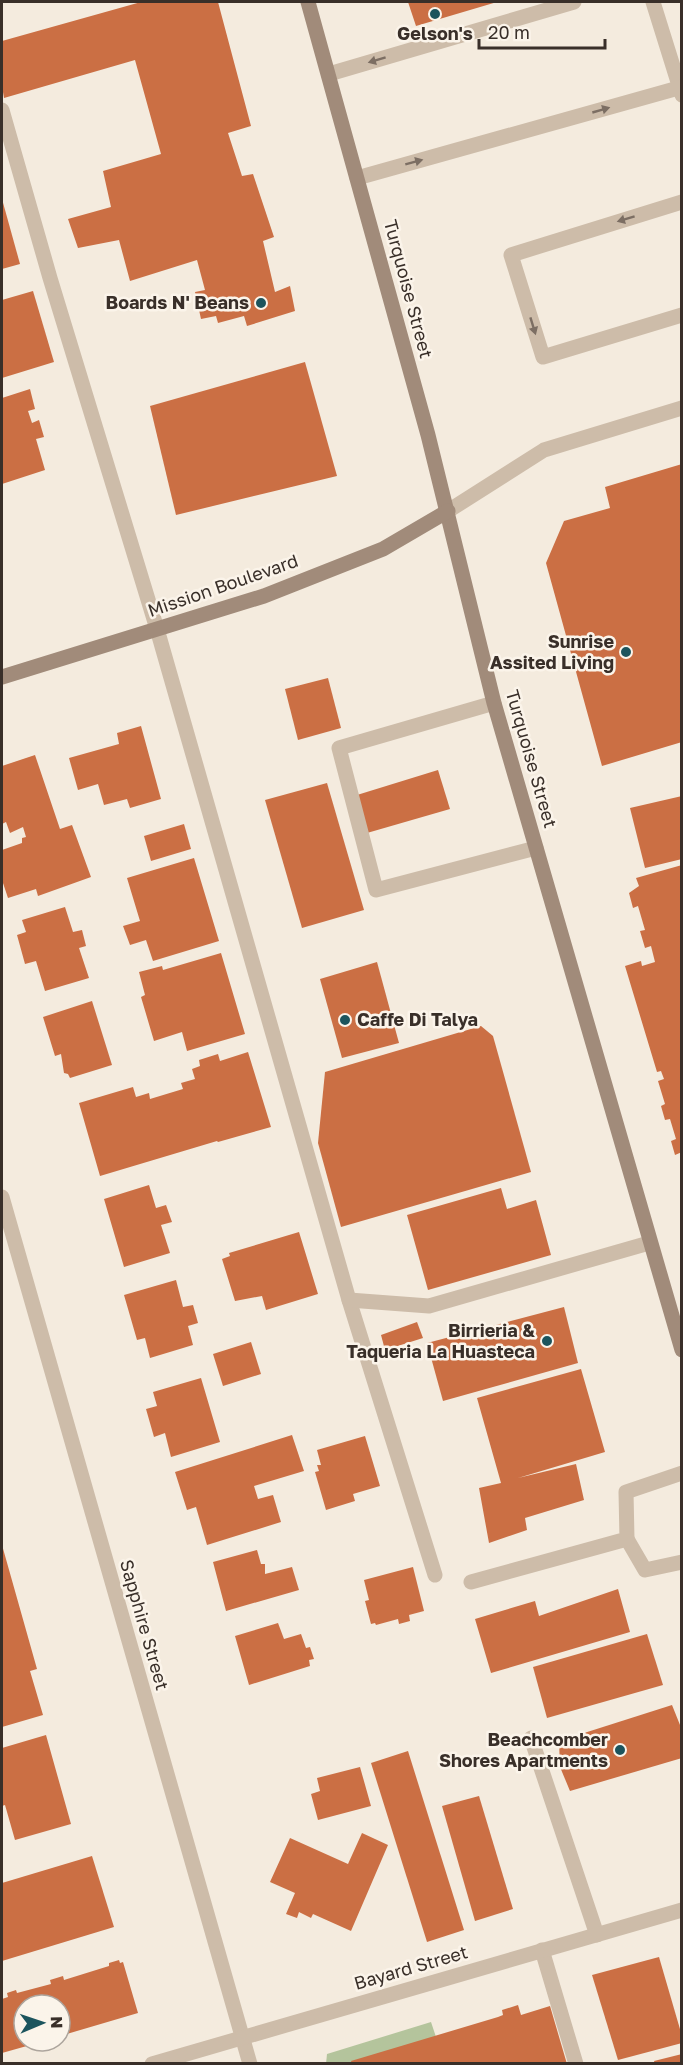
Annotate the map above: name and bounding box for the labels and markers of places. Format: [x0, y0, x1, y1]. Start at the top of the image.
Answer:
marker: Gelson's [428, 7, 442, 21]
place label: Gelson's [397, 22, 473, 44]
place label: Boards N' Beans [105, 291, 249, 313]
marker: Boards N' Beans [254, 296, 268, 310]
place label: Sunrise Assited Living [490, 630, 614, 673]
marker: Sunrise Assited Living [619, 645, 633, 659]
place label: Caffe Di Talya [357, 1008, 478, 1030]
marker: Caffe Di Talya [338, 1013, 352, 1027]
place label: Birrieria & Taqueria La Huasteca [346, 1319, 535, 1362]
marker: Birrieria & Taqueria La Huasteca [540, 1334, 554, 1348]
place label: Beachcomber Shores Apartments [439, 1728, 608, 1771]
marker: Beachcomber Shores Apartments [613, 1743, 627, 1757]

